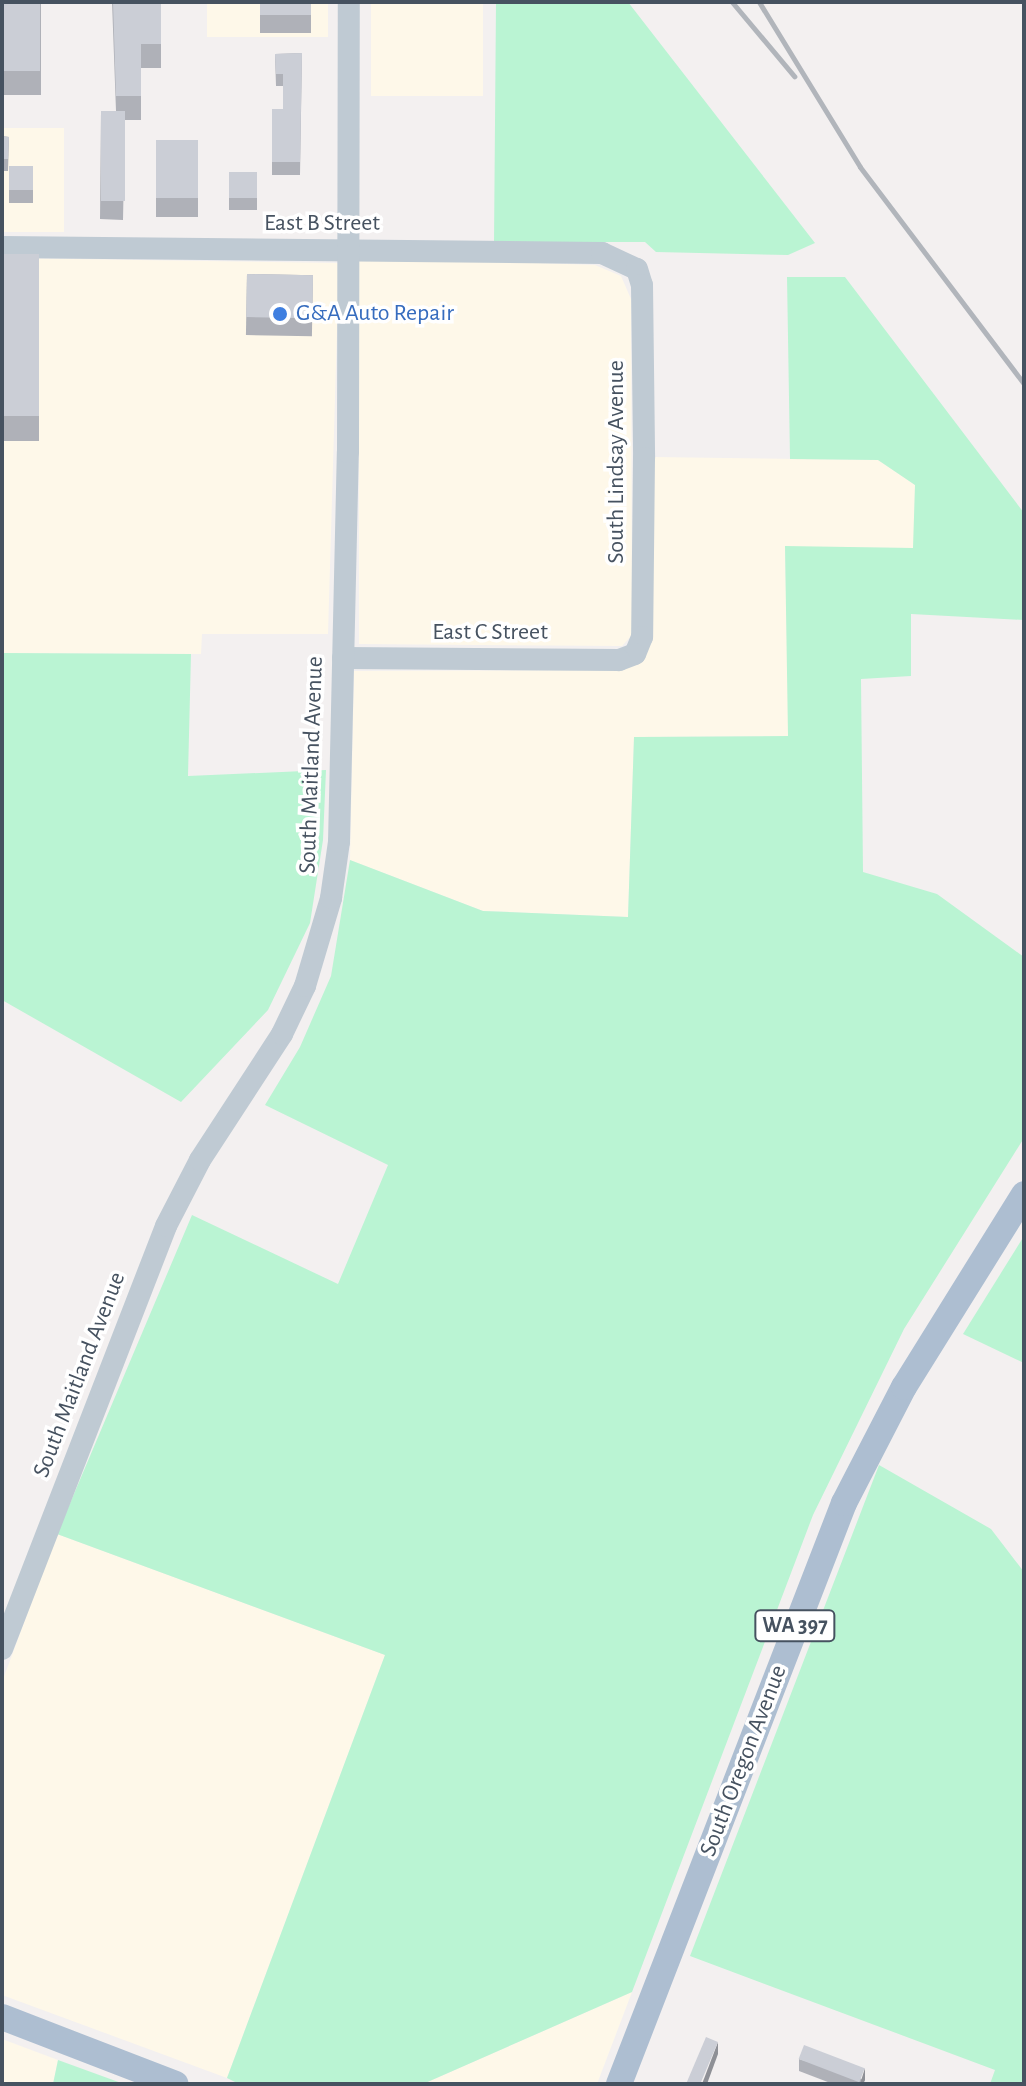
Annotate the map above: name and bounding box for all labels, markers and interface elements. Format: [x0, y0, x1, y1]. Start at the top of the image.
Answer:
street label: East B Street [264, 210, 380, 238]
place label: G&A Auto Repair [296, 300, 454, 328]
marker: G&A Auto Repair [271, 305, 289, 323]
street label: South Lindsay Avenue [603, 360, 631, 564]
street label: East C Street [432, 619, 548, 647]
street label: South Maitland Avenue [294, 656, 330, 874]
street label: South Maitland Avenue [28, 1268, 132, 1482]
road number: WA 397 [753, 1608, 837, 1644]
street label: South Oregon Avenue [694, 1661, 794, 1861]

